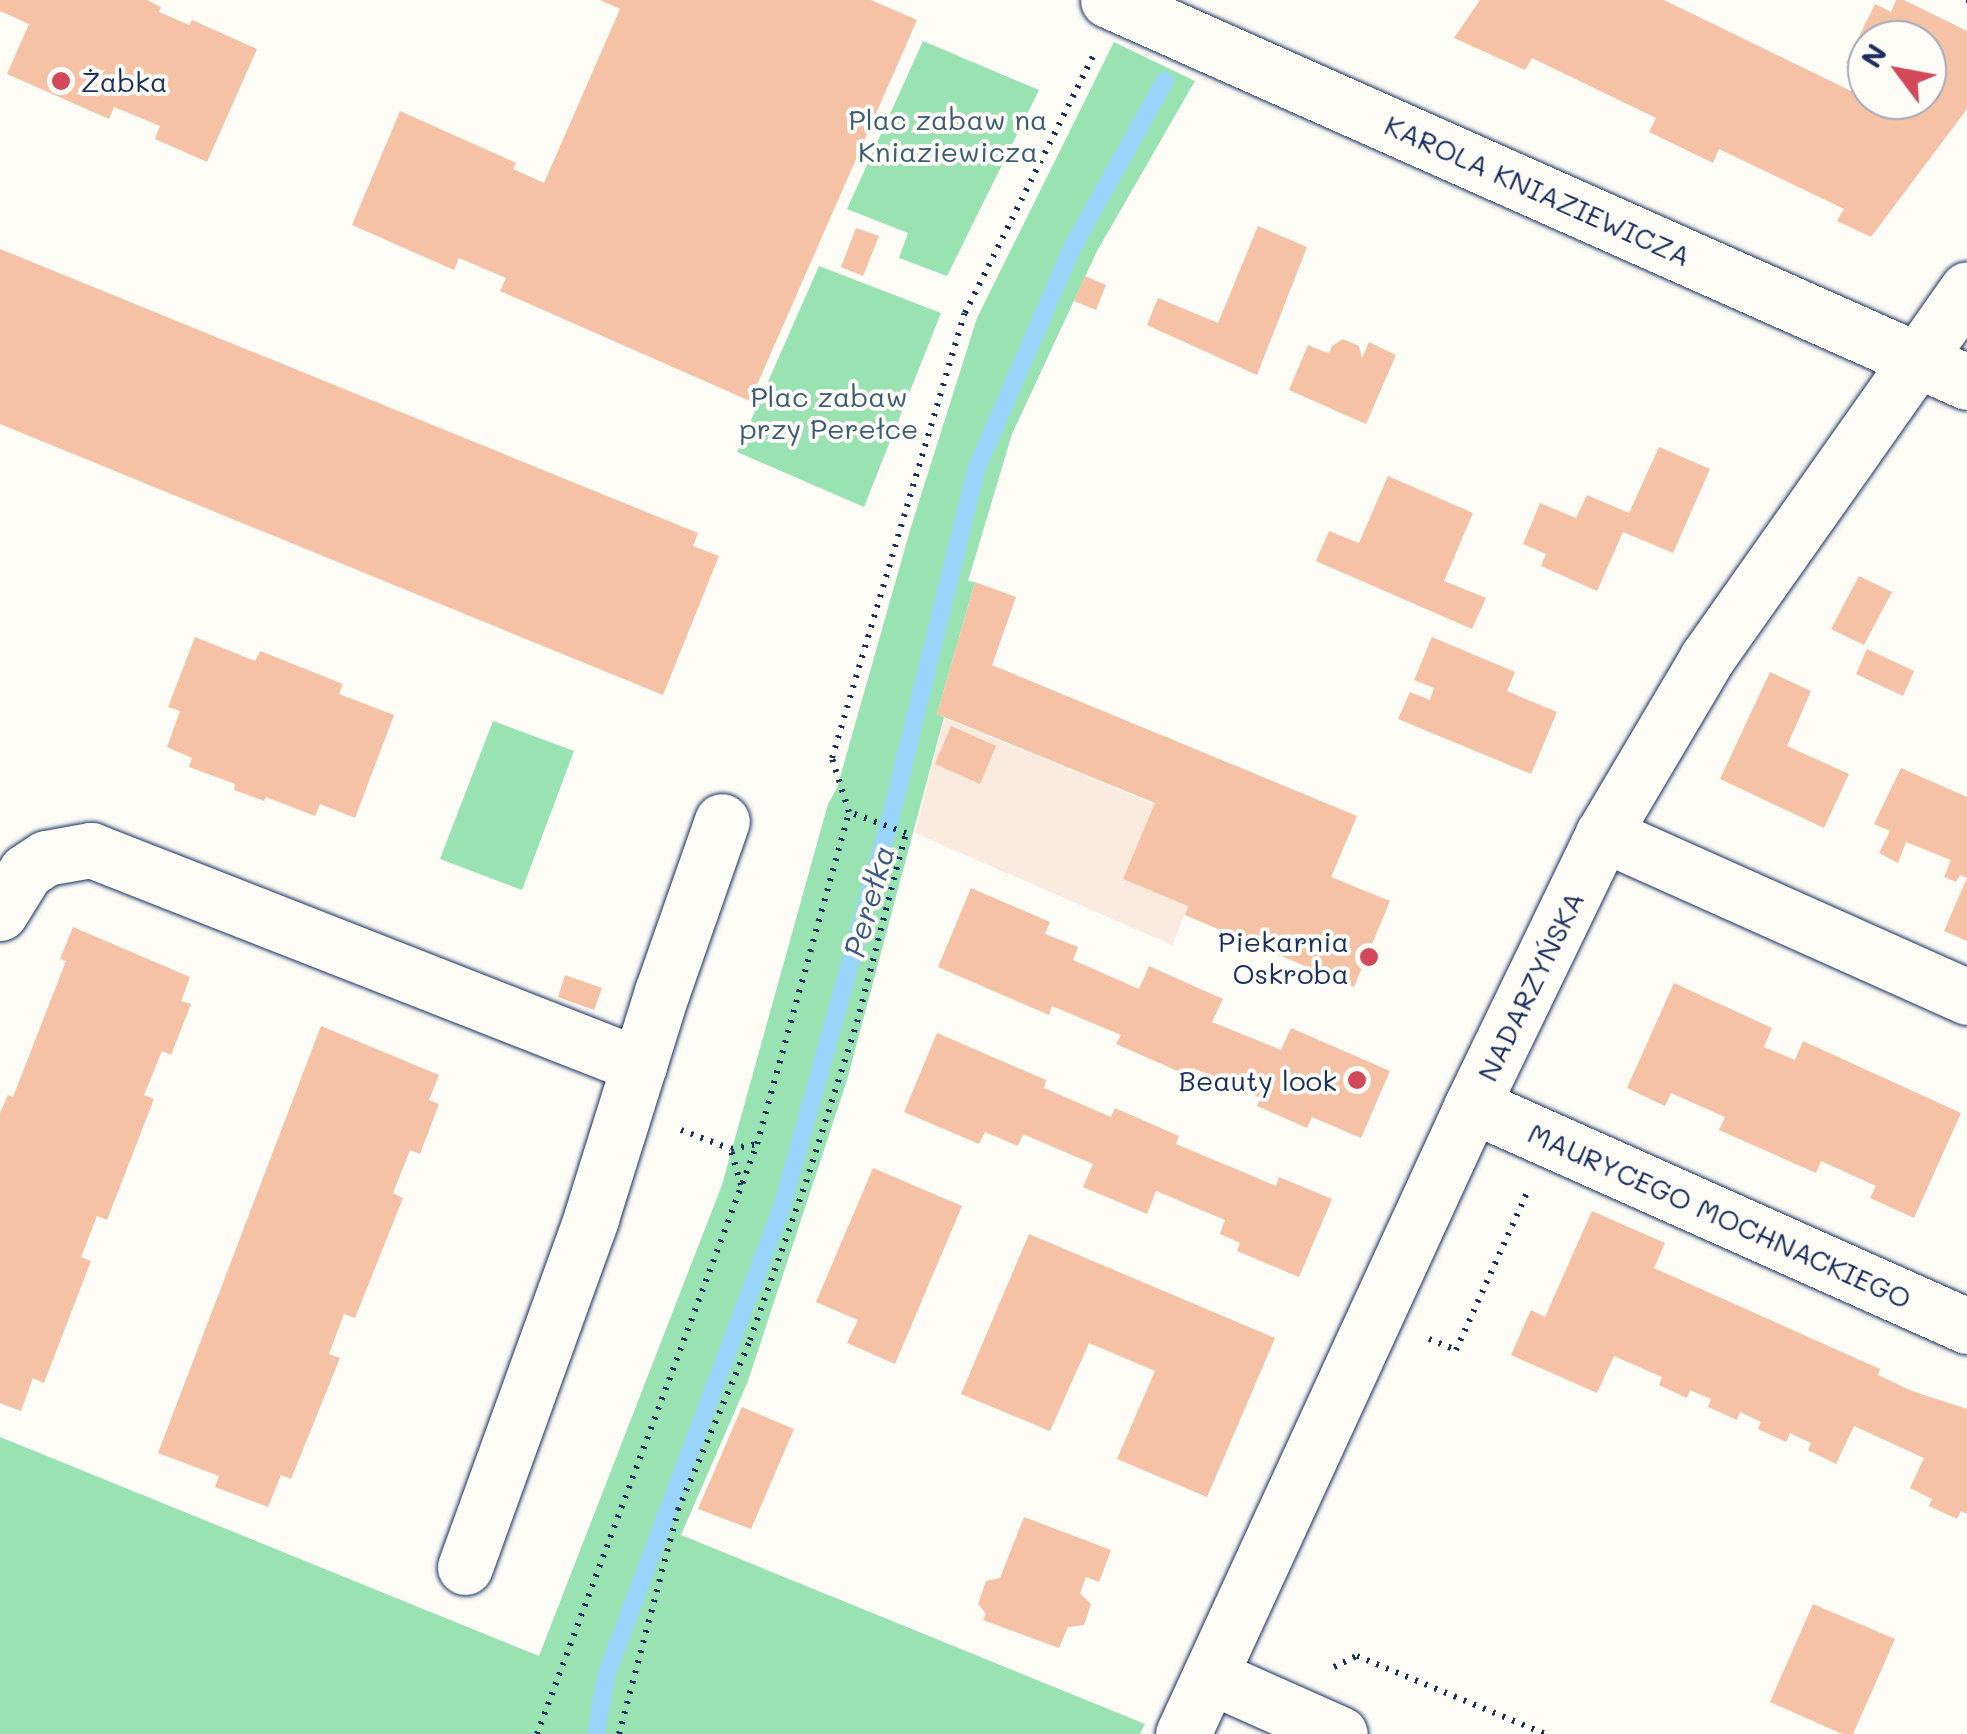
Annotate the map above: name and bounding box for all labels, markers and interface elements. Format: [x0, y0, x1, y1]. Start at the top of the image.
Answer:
north arrow [1847, 20, 1947, 120]
text: N [1852, 37, 1894, 74]
place label: Żabka [81, 64, 167, 98]
marker: Żabka [50, 70, 72, 92]
park label: Plac zabaw na Kniaziewicza [849, 102, 1047, 168]
street label: KAROLA KNIAZIEWICZA [1380, 107, 1696, 273]
park label: Plac zabaw przy Perełce [740, 379, 918, 445]
water label: Perełka [835, 841, 901, 961]
street label: NADARZYŃSKA [1470, 886, 1590, 1086]
place label: Piekarnia Oskroba [1218, 924, 1349, 990]
marker: Piekarnia Oskroba [1358, 946, 1380, 968]
place label: Beauty look [1179, 1063, 1337, 1097]
marker: Beauty look [1346, 1069, 1368, 1091]
street label: MAURYCEGO MOCHNACKIEGO [1523, 1115, 1917, 1315]

